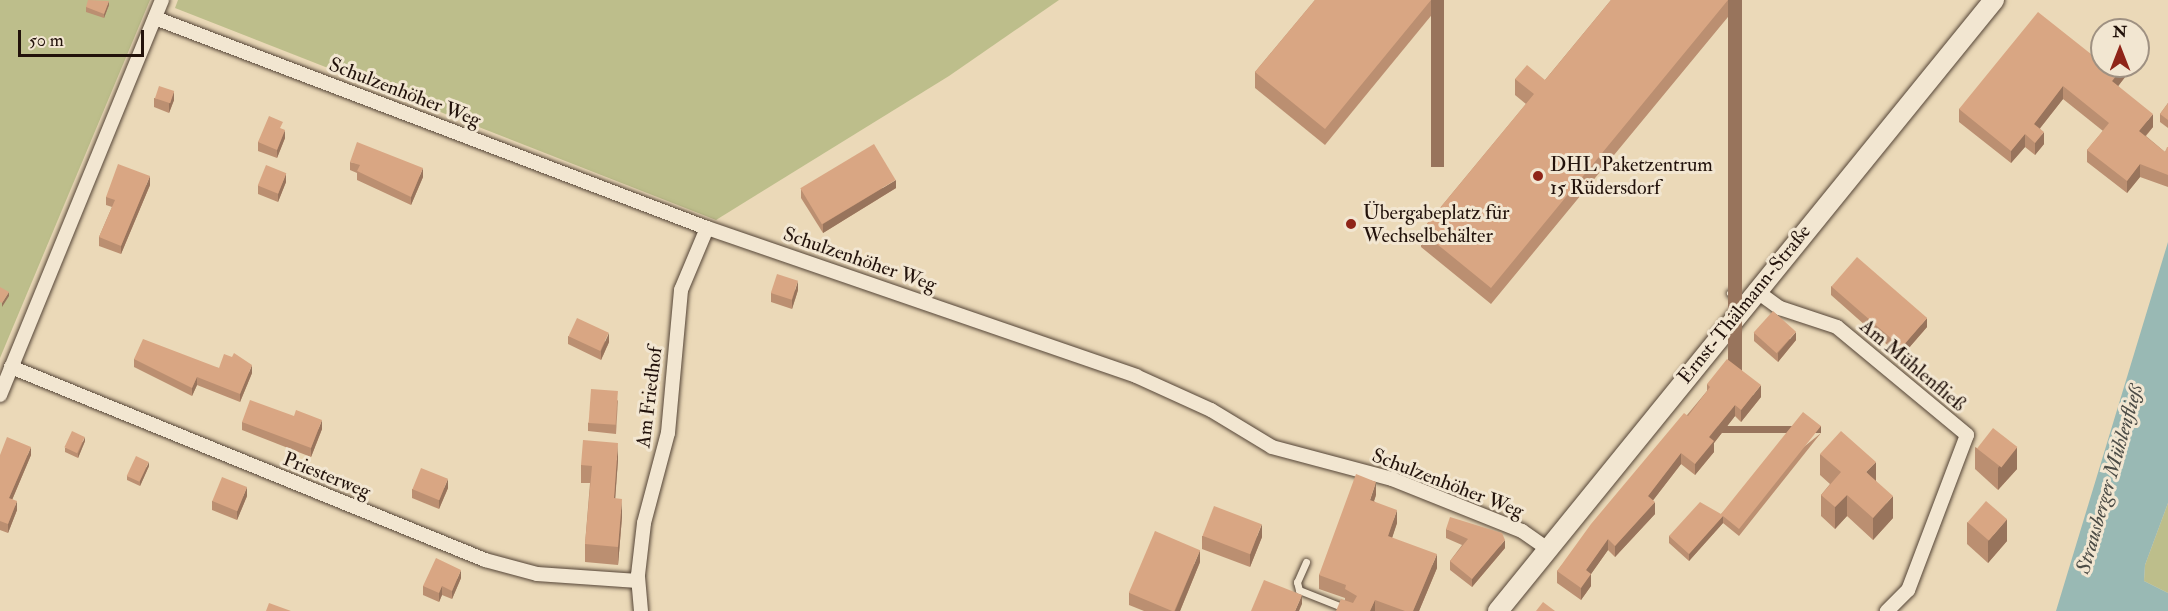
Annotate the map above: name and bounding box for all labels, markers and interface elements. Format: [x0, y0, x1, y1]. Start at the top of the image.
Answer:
scale bar [21, 18, 147, 56]
north arrow [2090, 18, 2150, 78]
text: N [2113, 22, 2127, 42]
text: 50 m [29, 29, 64, 52]
street label: Schulzenhöher Weg [326, 52, 484, 132]
place label: DHL Paketzentrum 15 Rüdersdorf [1550, 152, 1713, 199]
marker: DHL Paketzentrum 15 Rüdersdorf [1531, 169, 1545, 183]
place label: Übergabeplatz für Wechselbehälter [1363, 201, 1510, 248]
marker: Übergabeplatz für Wechselbehälter [1344, 217, 1358, 231]
street label: Ernst-Thälmann-Straße [1672, 220, 1816, 388]
street label: Schulzenhöher Weg [780, 222, 940, 296]
street label: Am Mühlenfließ [1855, 314, 1971, 416]
street label: Am Friedhof [631, 345, 667, 449]
water label: Strausberger Mühlenfließ [2071, 381, 2149, 577]
street label: Schulzenhöher Weg [1369, 443, 1527, 523]
street label: Priesterweg [280, 447, 374, 503]

